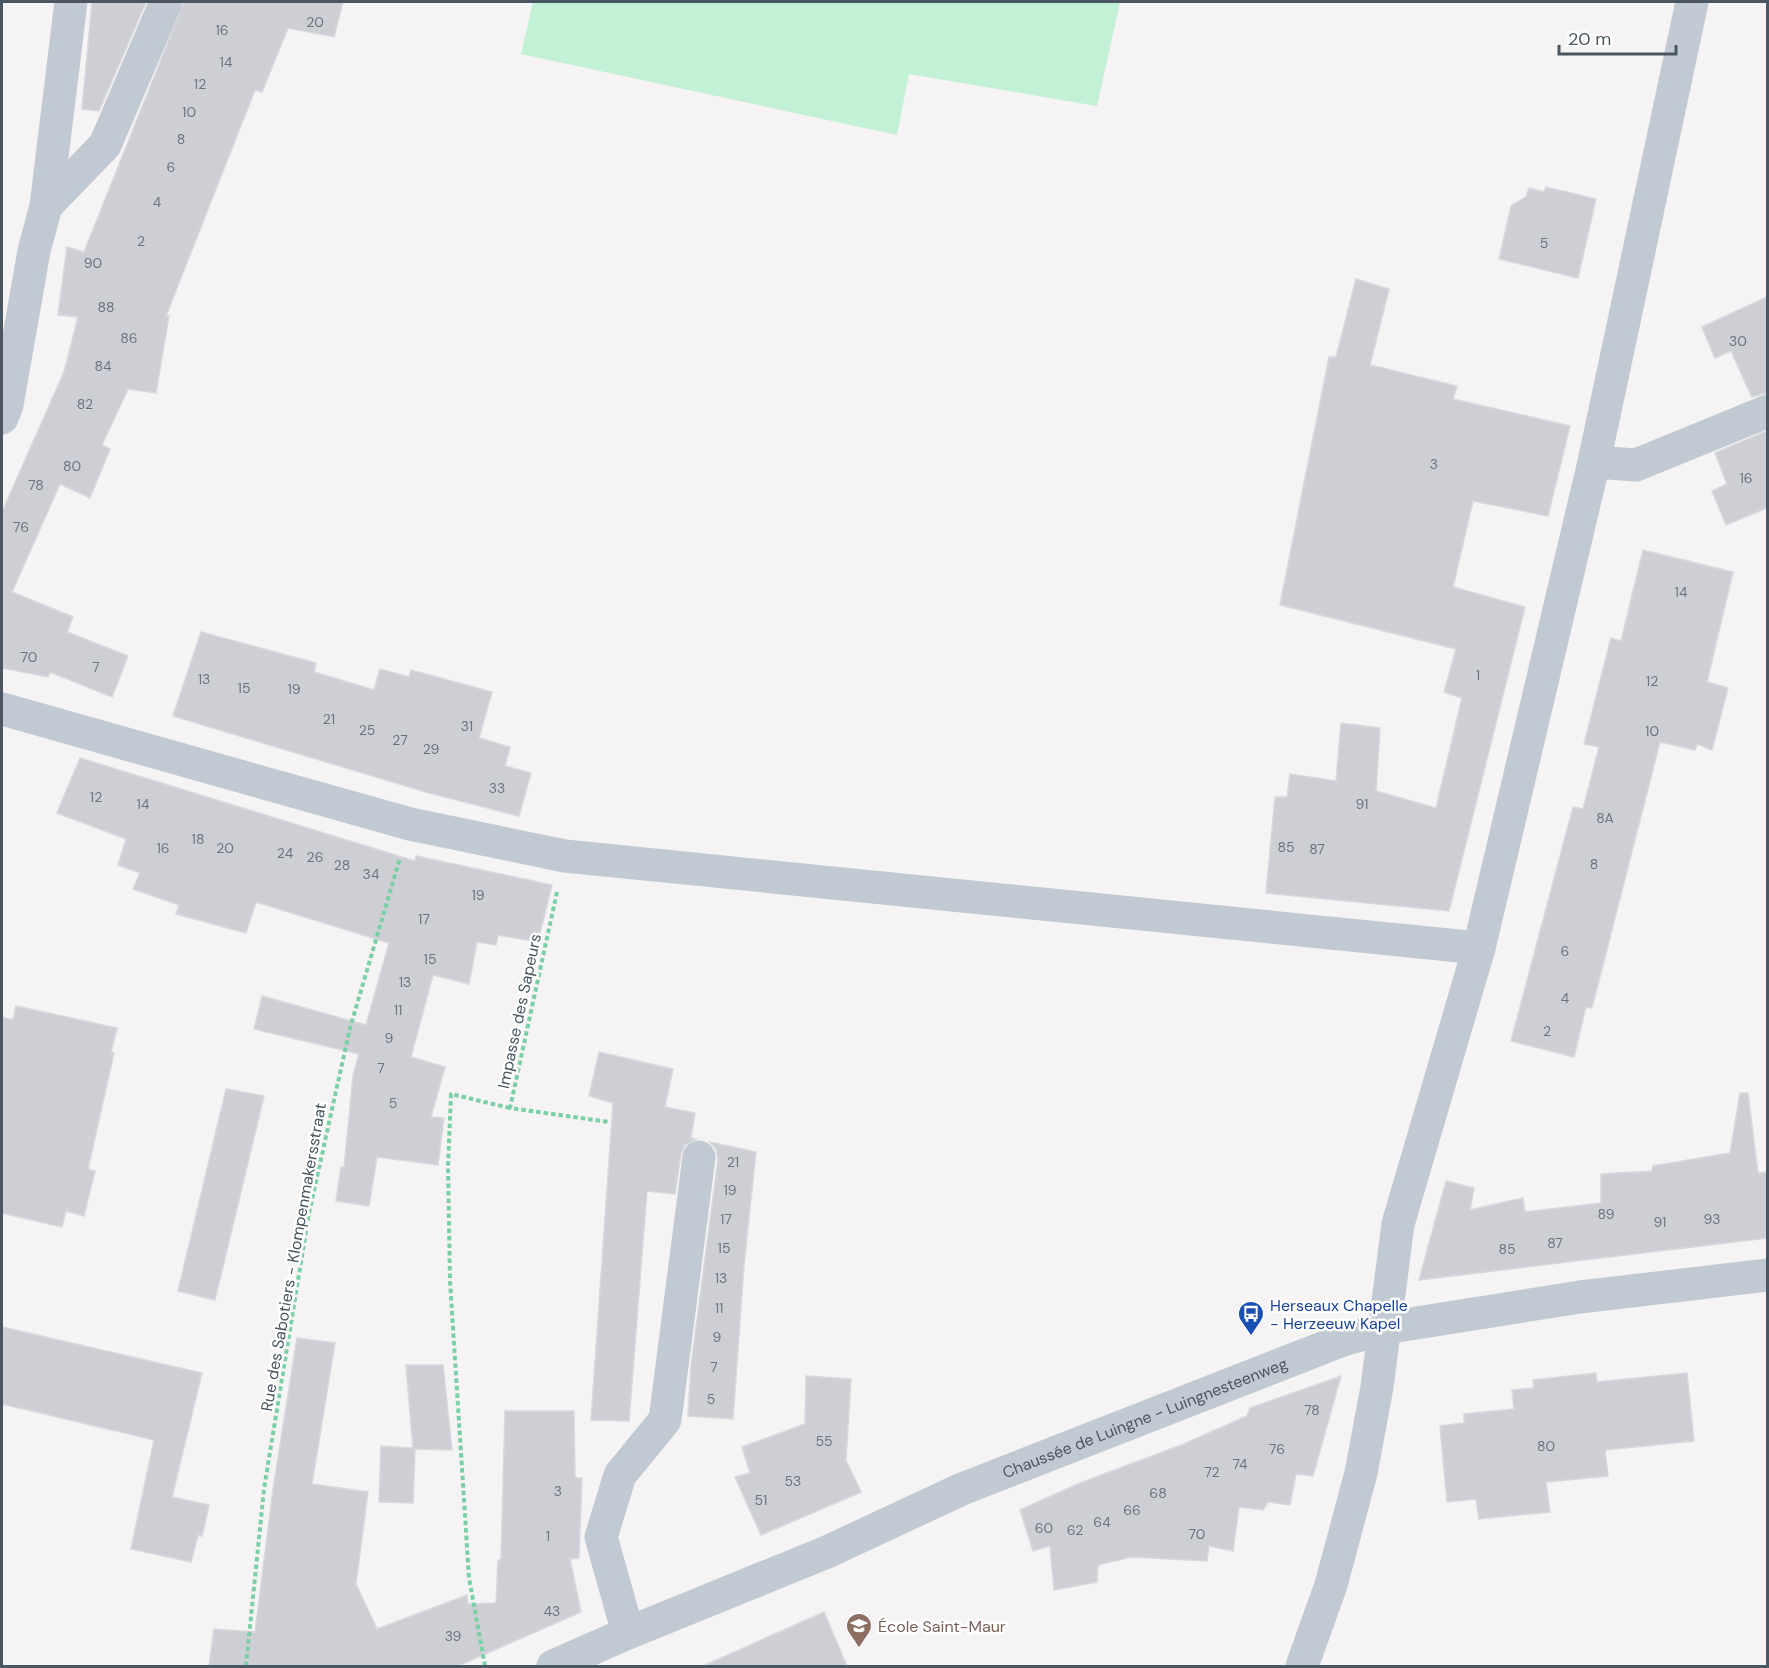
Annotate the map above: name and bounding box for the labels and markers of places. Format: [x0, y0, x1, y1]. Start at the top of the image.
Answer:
place label: Herseaux Chapelle - Herzeeuw Kapel [1270, 1295, 1408, 1334]
bus stop icon: Herseaux Chapelle - Herzeeuw Kapel [1236, 1299, 1266, 1337]
school or university icon: École Saint-Maur [844, 1611, 874, 1649]
place label: École Saint-Maur [878, 1616, 1006, 1637]

